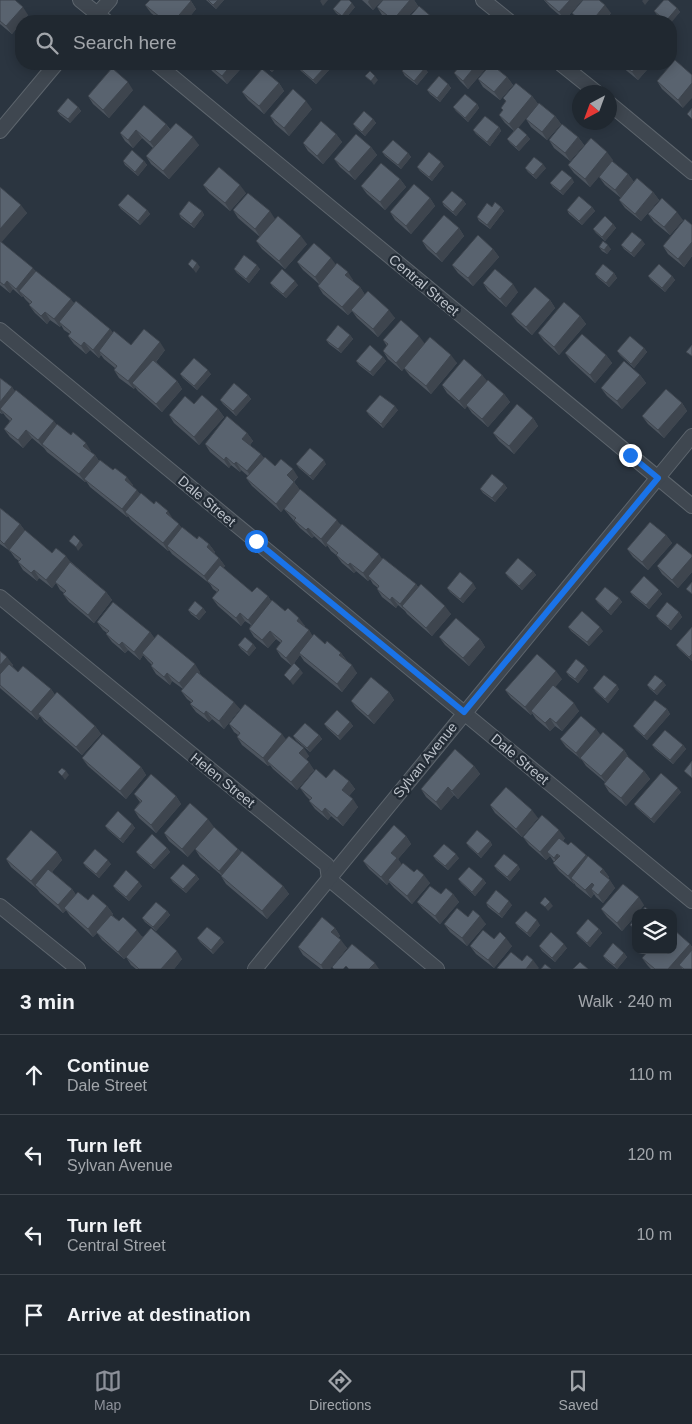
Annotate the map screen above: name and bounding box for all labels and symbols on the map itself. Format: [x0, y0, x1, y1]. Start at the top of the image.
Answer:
north arrow [572, 85, 617, 130]
street label: Central Street [386, 251, 462, 319]
route end [619, 444, 642, 467]
street label: Dale Street [175, 472, 239, 530]
route start [245, 530, 268, 553]
street label: Sylvan Avenue [390, 719, 460, 801]
street label: Dale Street [488, 730, 552, 788]
street label: Helen Street [188, 749, 258, 811]

